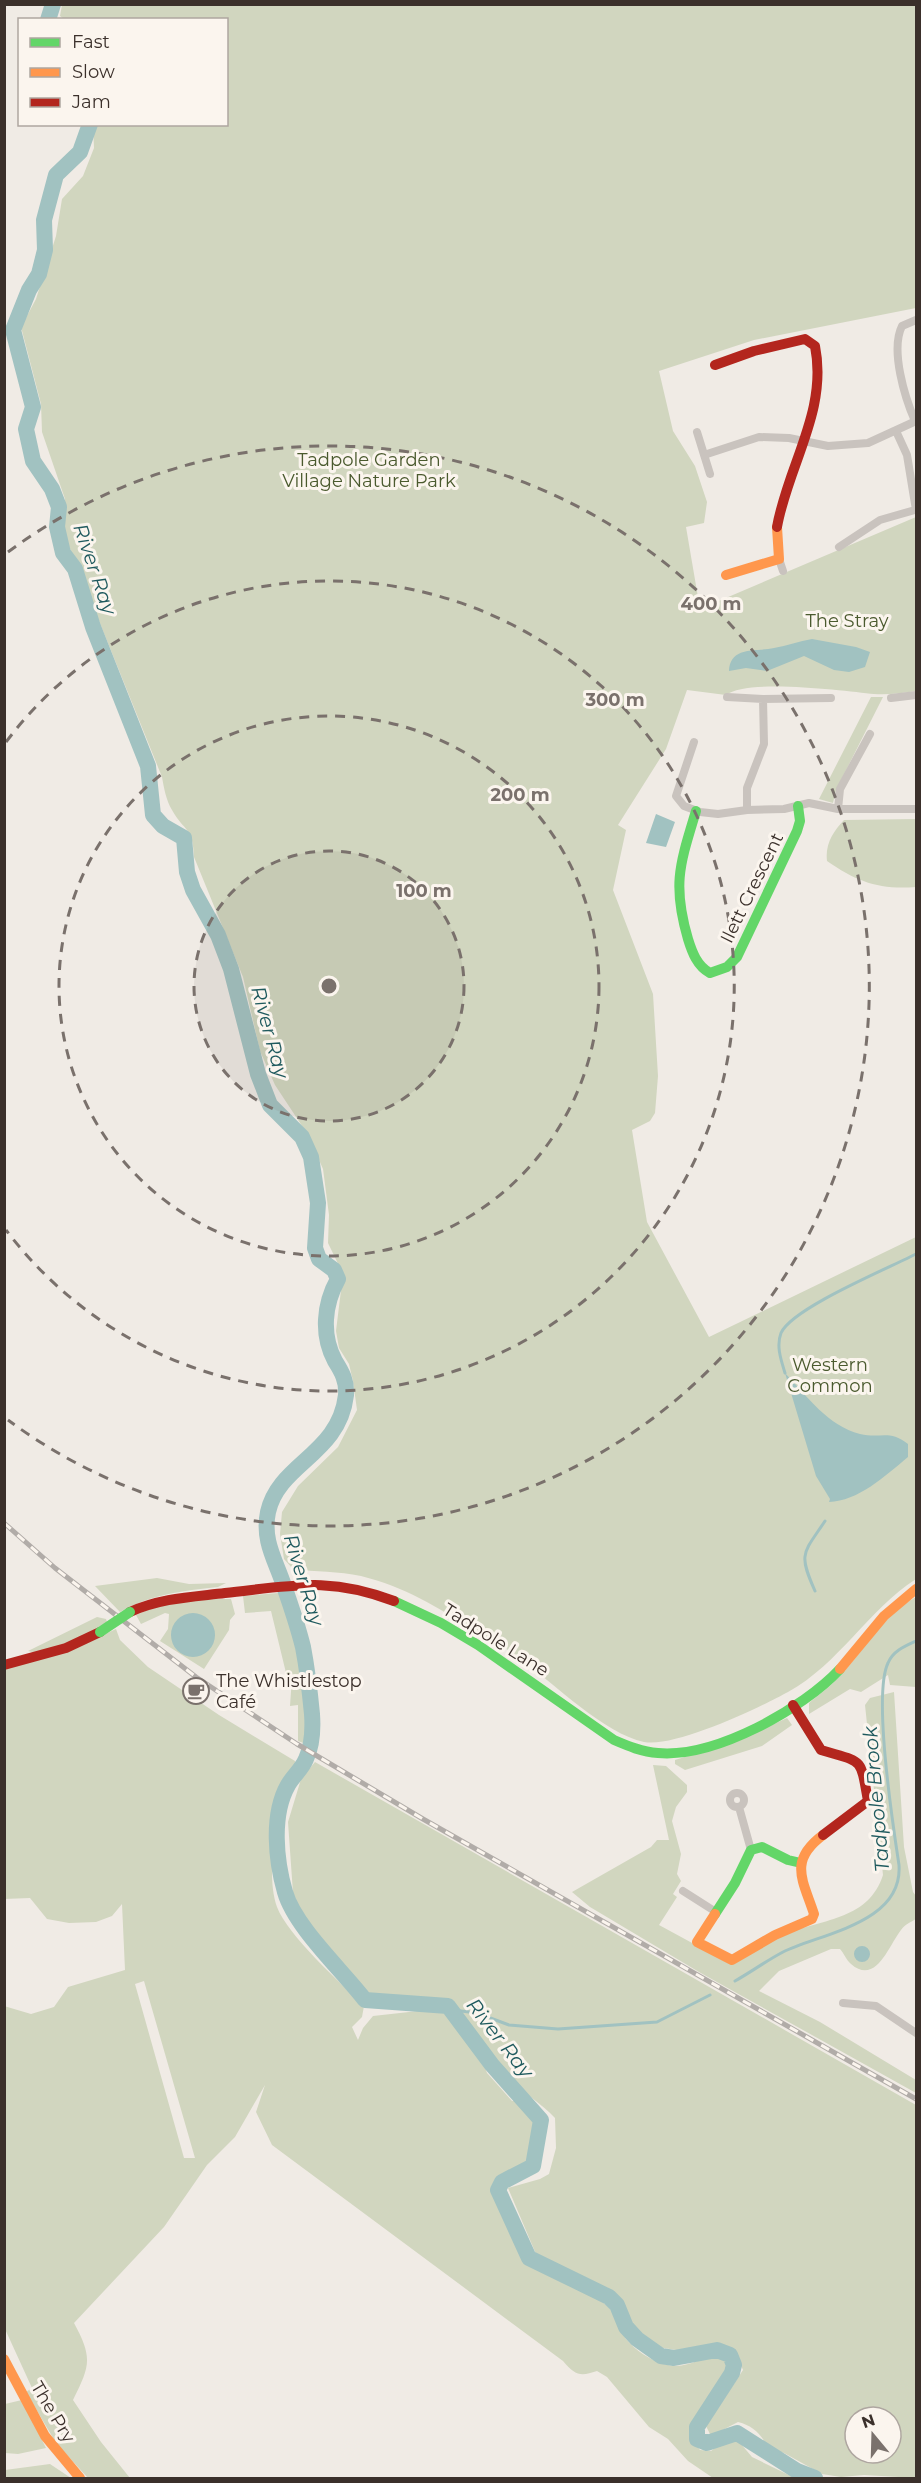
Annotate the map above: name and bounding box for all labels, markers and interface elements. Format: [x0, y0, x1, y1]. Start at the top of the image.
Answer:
legend [18, 18, 228, 126]
text: Fast [72, 31, 110, 53]
text: Slow [72, 61, 115, 83]
text: Jam [71, 91, 111, 113]
park label: Tadpole Garden Village Nature Park [282, 449, 456, 492]
water label: River Ray [68, 520, 122, 619]
text: 400 m [681, 593, 741, 615]
park label: The Stray [806, 610, 889, 632]
text: 300 m [584, 689, 645, 711]
text: 200 m [490, 784, 550, 806]
street label: Ilett Crescent [716, 829, 788, 947]
text: 100 m [396, 880, 452, 902]
centre of rings [319, 976, 339, 996]
water label: River Ray [246, 983, 294, 1082]
park label: Western Common [787, 1354, 873, 1397]
water label: River Ray [279, 1531, 330, 1630]
street label: Tadpole Lane [439, 1599, 553, 1681]
place label: The Whistlestop Café [216, 1670, 362, 1713]
cafe icon: The Whistlestop Café [181, 1676, 211, 1706]
water label: Tadpole Brook [858, 1724, 894, 1873]
water label: River Ray [461, 1993, 539, 2084]
street label: The Pry [26, 2377, 80, 2447]
north arrow [843, 2405, 903, 2465]
text: N [859, 2410, 877, 2432]

